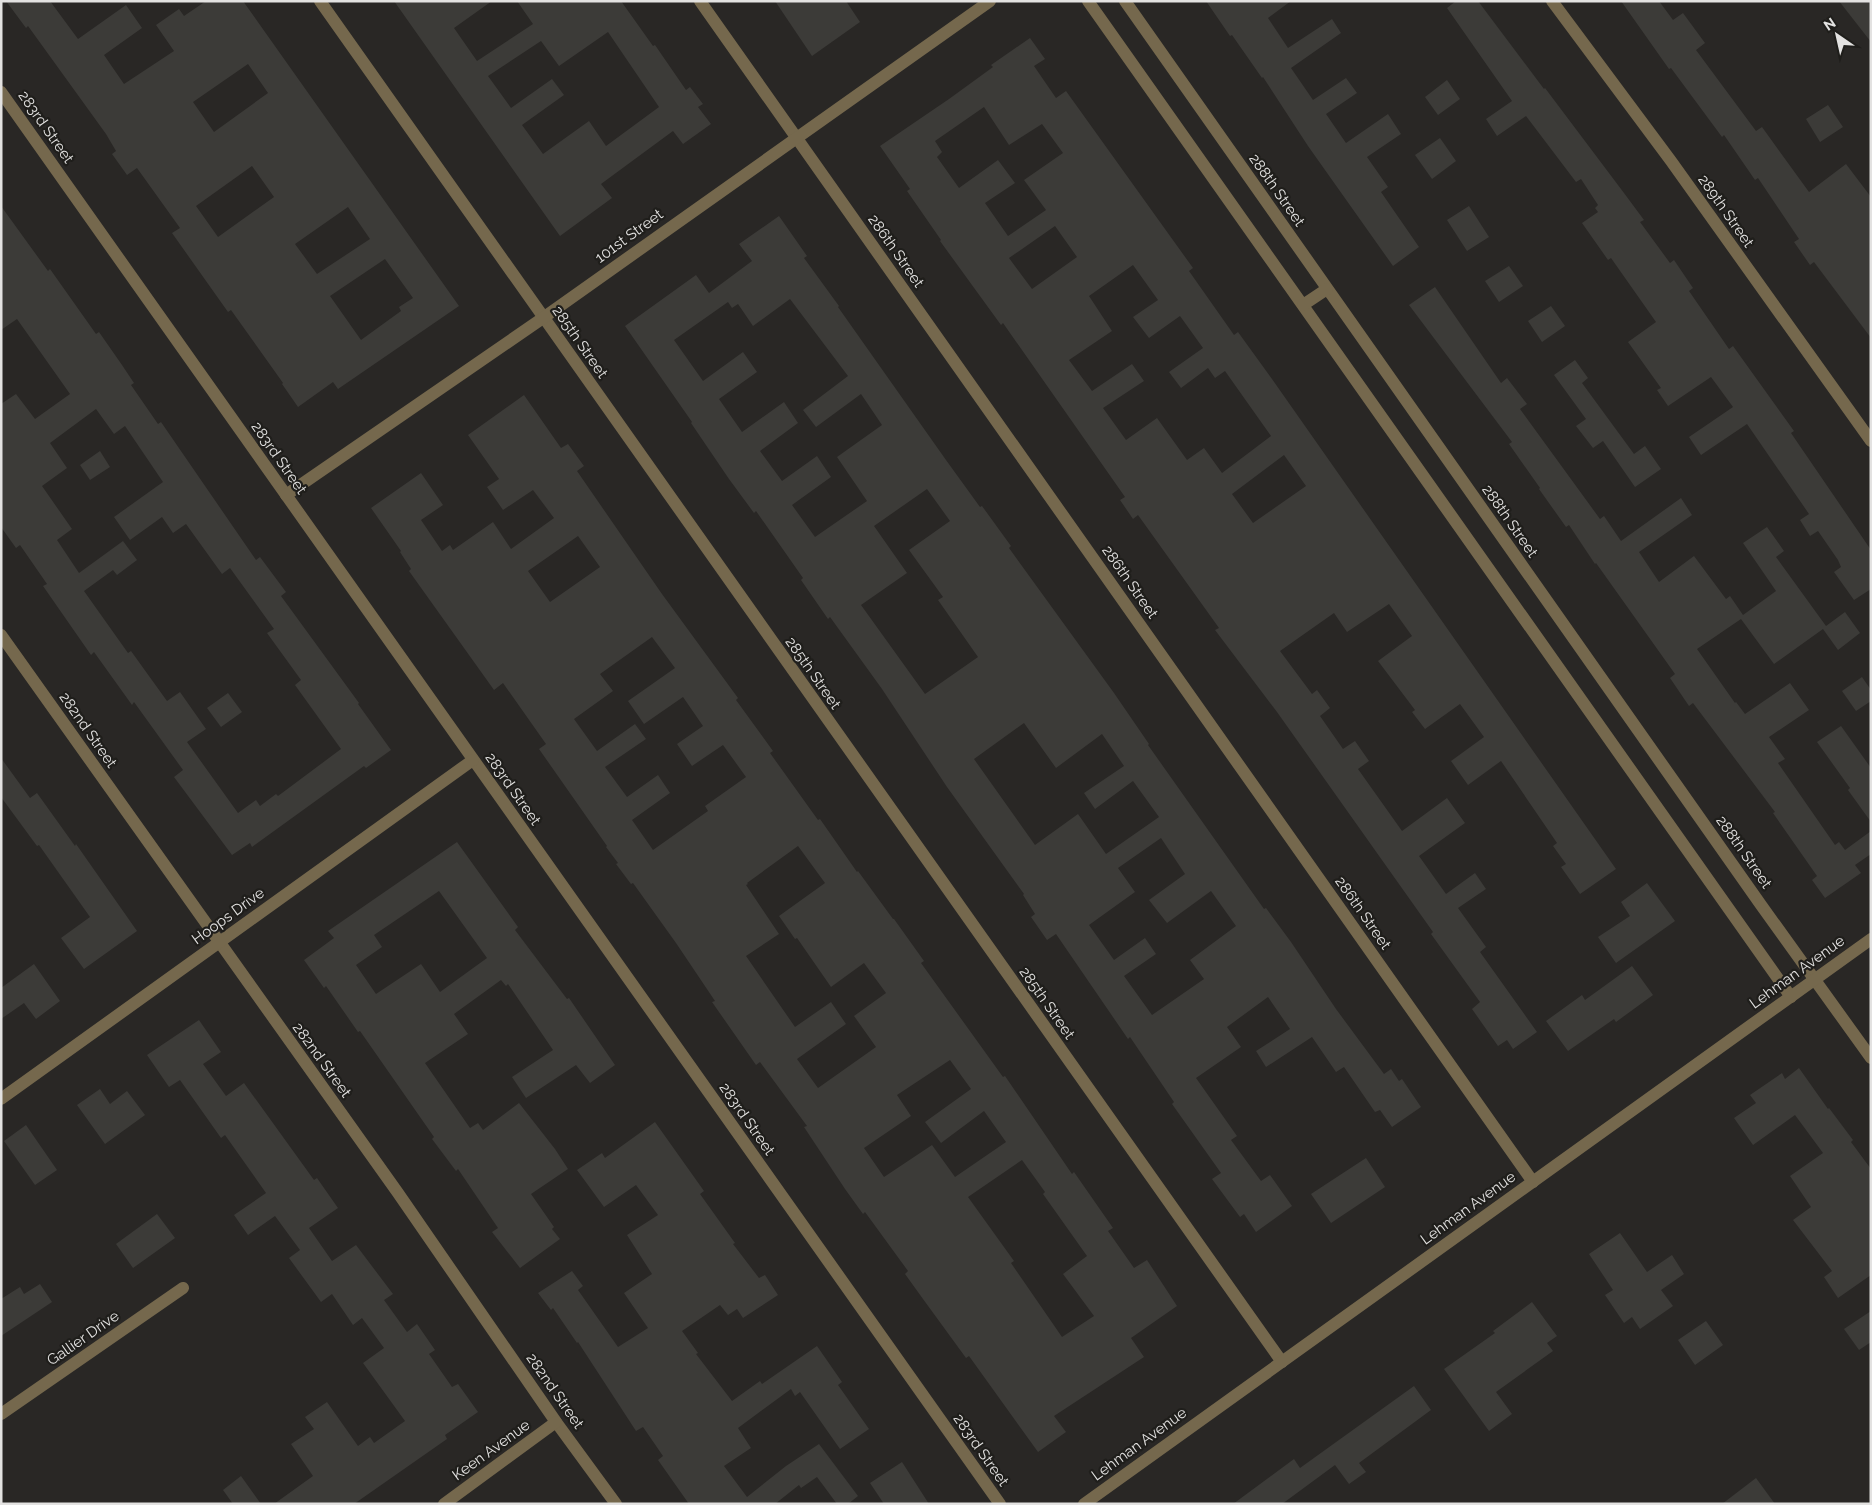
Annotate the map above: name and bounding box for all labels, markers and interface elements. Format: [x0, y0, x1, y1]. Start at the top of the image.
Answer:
north arrow [1812, 10, 1862, 60]
text: N [1821, 15, 1839, 34]
street label: 283rd Street [14, 87, 78, 167]
street label: 288th Street [1245, 150, 1309, 230]
street label: 289th Street [1694, 171, 1758, 251]
street label: 101st Street [591, 205, 667, 267]
street label: 286th Street [864, 211, 928, 291]
street label: 285th Street [549, 302, 611, 382]
street label: 283rd Street [247, 418, 311, 498]
street label: 288th Street [1478, 481, 1542, 561]
street label: 286th Street [1098, 542, 1162, 622]
street label: 285th Street [782, 633, 844, 713]
street label: 282nd Street [55, 689, 121, 771]
street label: 283rd Street [481, 749, 545, 829]
street label: 288th Street [1712, 812, 1776, 892]
street label: 286th Street [1331, 873, 1395, 953]
street label: Hoops Drive [188, 884, 268, 948]
street label: Lehman Avenue [1746, 931, 1848, 1012]
street label: 285th Street [1016, 963, 1078, 1043]
street label: 282nd Street [289, 1019, 355, 1101]
street label: 283rd Street [715, 1079, 779, 1159]
street label: Lehman Avenue [1417, 1167, 1519, 1248]
street label: Gallier Drive [44, 1307, 123, 1369]
street label: 282nd Street [522, 1350, 588, 1432]
street label: Lehman Avenue [1088, 1403, 1190, 1484]
street label: 283rd Street [949, 1410, 1013, 1490]
street label: Keen Avenue [449, 1416, 533, 1484]

